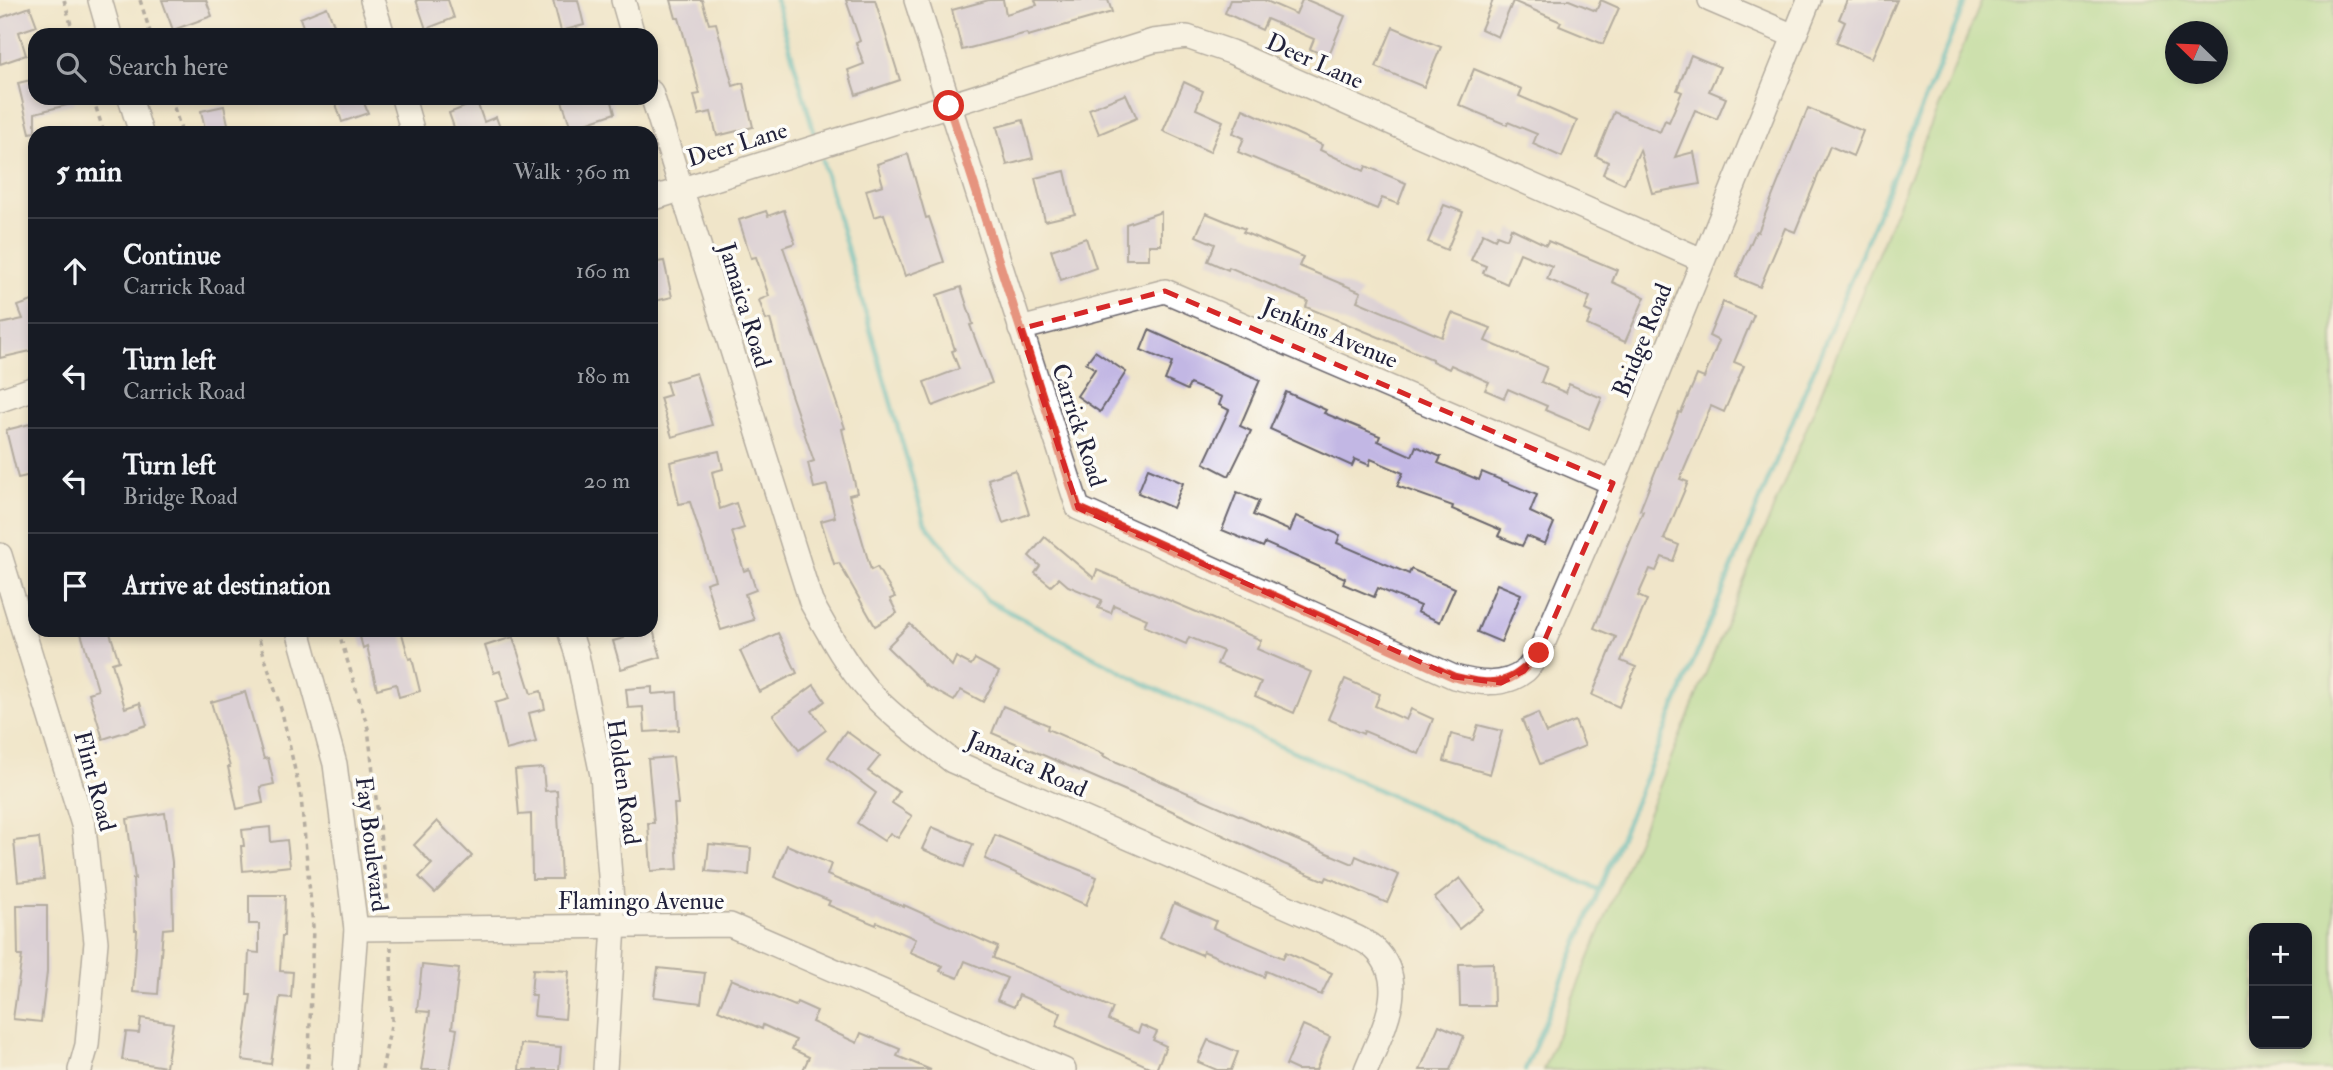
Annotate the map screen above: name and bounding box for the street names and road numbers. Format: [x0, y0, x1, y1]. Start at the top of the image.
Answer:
street label: Deer Lane [1261, 26, 1368, 97]
street label: Deer Lane [683, 115, 791, 174]
street label: Jamaica Road [711, 238, 778, 371]
street label: Bridge Road [1606, 279, 1679, 401]
street label: Jenkins Avenue [1256, 291, 1402, 376]
street label: Carrick Road [1044, 360, 1113, 491]
street label: Holden Road [599, 717, 648, 847]
street label: Jamaica Road [961, 724, 1092, 805]
street label: Flint Road [66, 727, 123, 835]
street label: Fay Boulevard [348, 775, 395, 914]
street label: Flamingo Avenue [558, 886, 724, 917]

